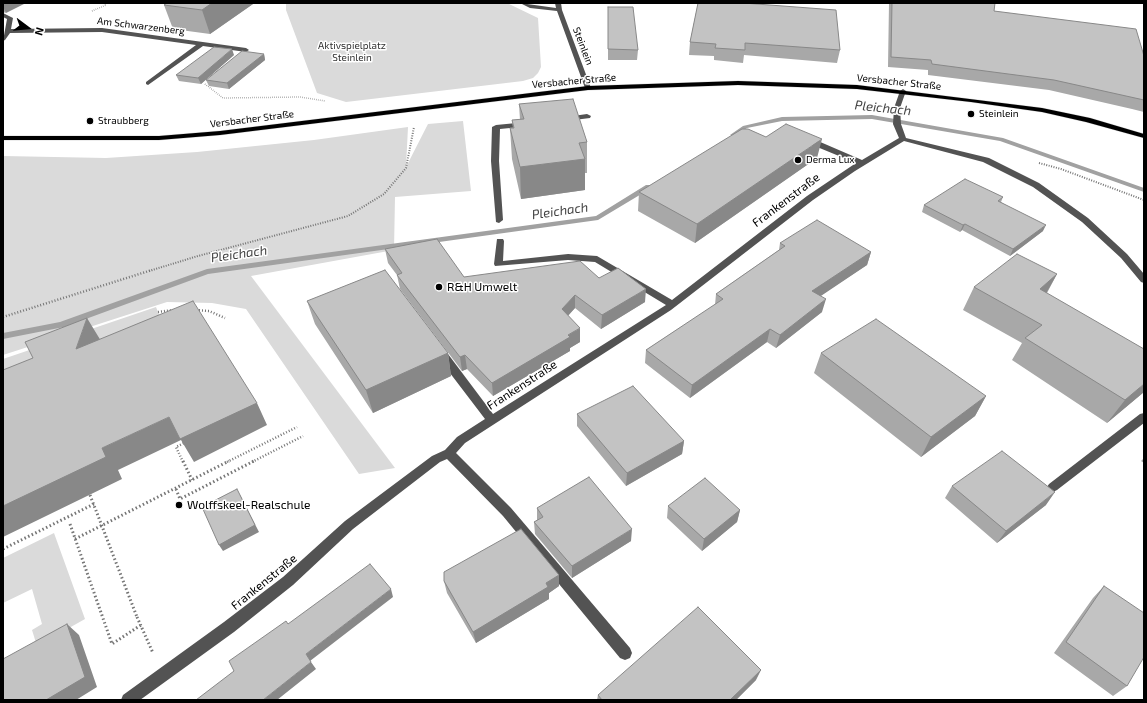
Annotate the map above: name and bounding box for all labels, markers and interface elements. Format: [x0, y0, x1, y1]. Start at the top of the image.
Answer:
north arrow [8, 8, 48, 48]
street label: Am Schwarzenberg [97, 15, 185, 37]
street label: Steinlein [570, 25, 596, 67]
text: N [33, 26, 47, 37]
park label: Aktivspielplatz Steinlein [318, 40, 386, 64]
street label: Versbacher Straße [531, 71, 617, 91]
street label: Versbacher Straße [856, 72, 942, 92]
water label: Pleichach [854, 97, 912, 119]
street label: Versbacher Straße [209, 108, 295, 130]
place label: Steinlein [979, 108, 1019, 120]
marker: Steinlein [966, 109, 976, 119]
place label: Straubberg [98, 115, 149, 127]
marker: Straubberg [85, 116, 95, 126]
place label: Derma Lux [806, 154, 855, 166]
marker: Derma Lux [793, 155, 803, 165]
street label: Frankenstraße [749, 170, 823, 230]
water label: Pleichach [531, 199, 589, 223]
water label: Pleichach [210, 242, 268, 266]
place label: R&H Umwelt [447, 280, 517, 294]
marker: R&H Umwelt [434, 282, 444, 292]
street label: Frankenstraße [484, 357, 560, 413]
place label: Wolffskeel-Realschule [187, 498, 310, 512]
marker: Wolffskeel-Realschule [174, 500, 184, 510]
street label: Frankenstraße [228, 551, 300, 613]

